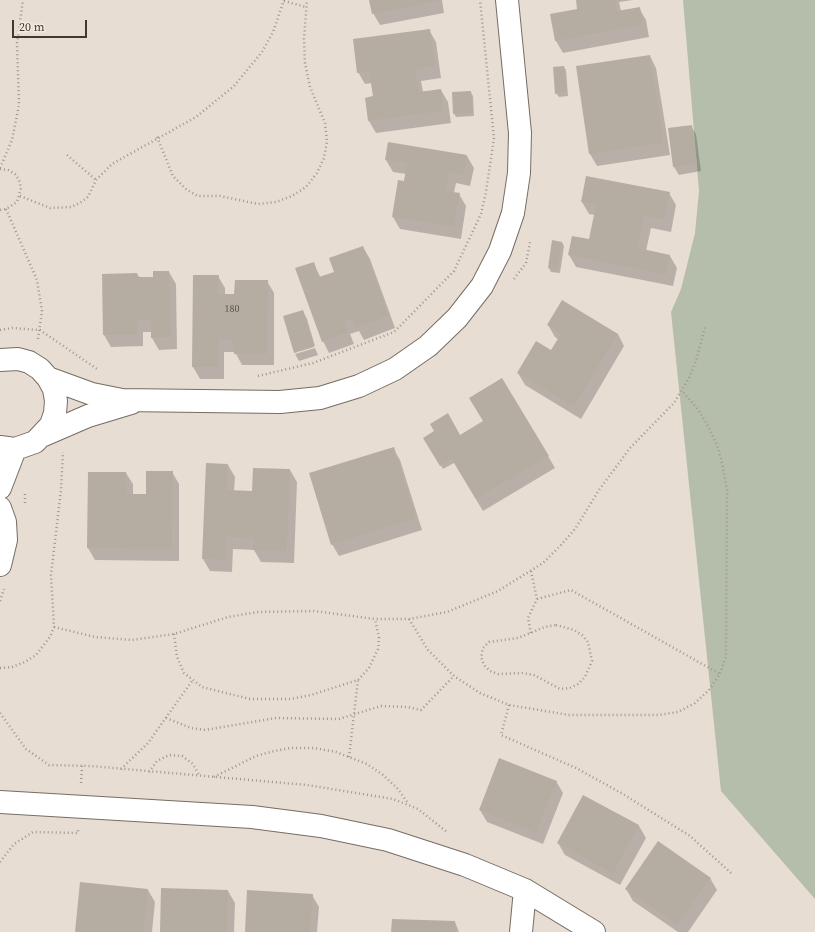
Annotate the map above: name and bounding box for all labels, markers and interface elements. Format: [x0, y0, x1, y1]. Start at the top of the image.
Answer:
scale bar [14, 12, 89, 38]
text: 20 m [19, 19, 45, 35]
house number: 180 [225, 303, 239, 315]

